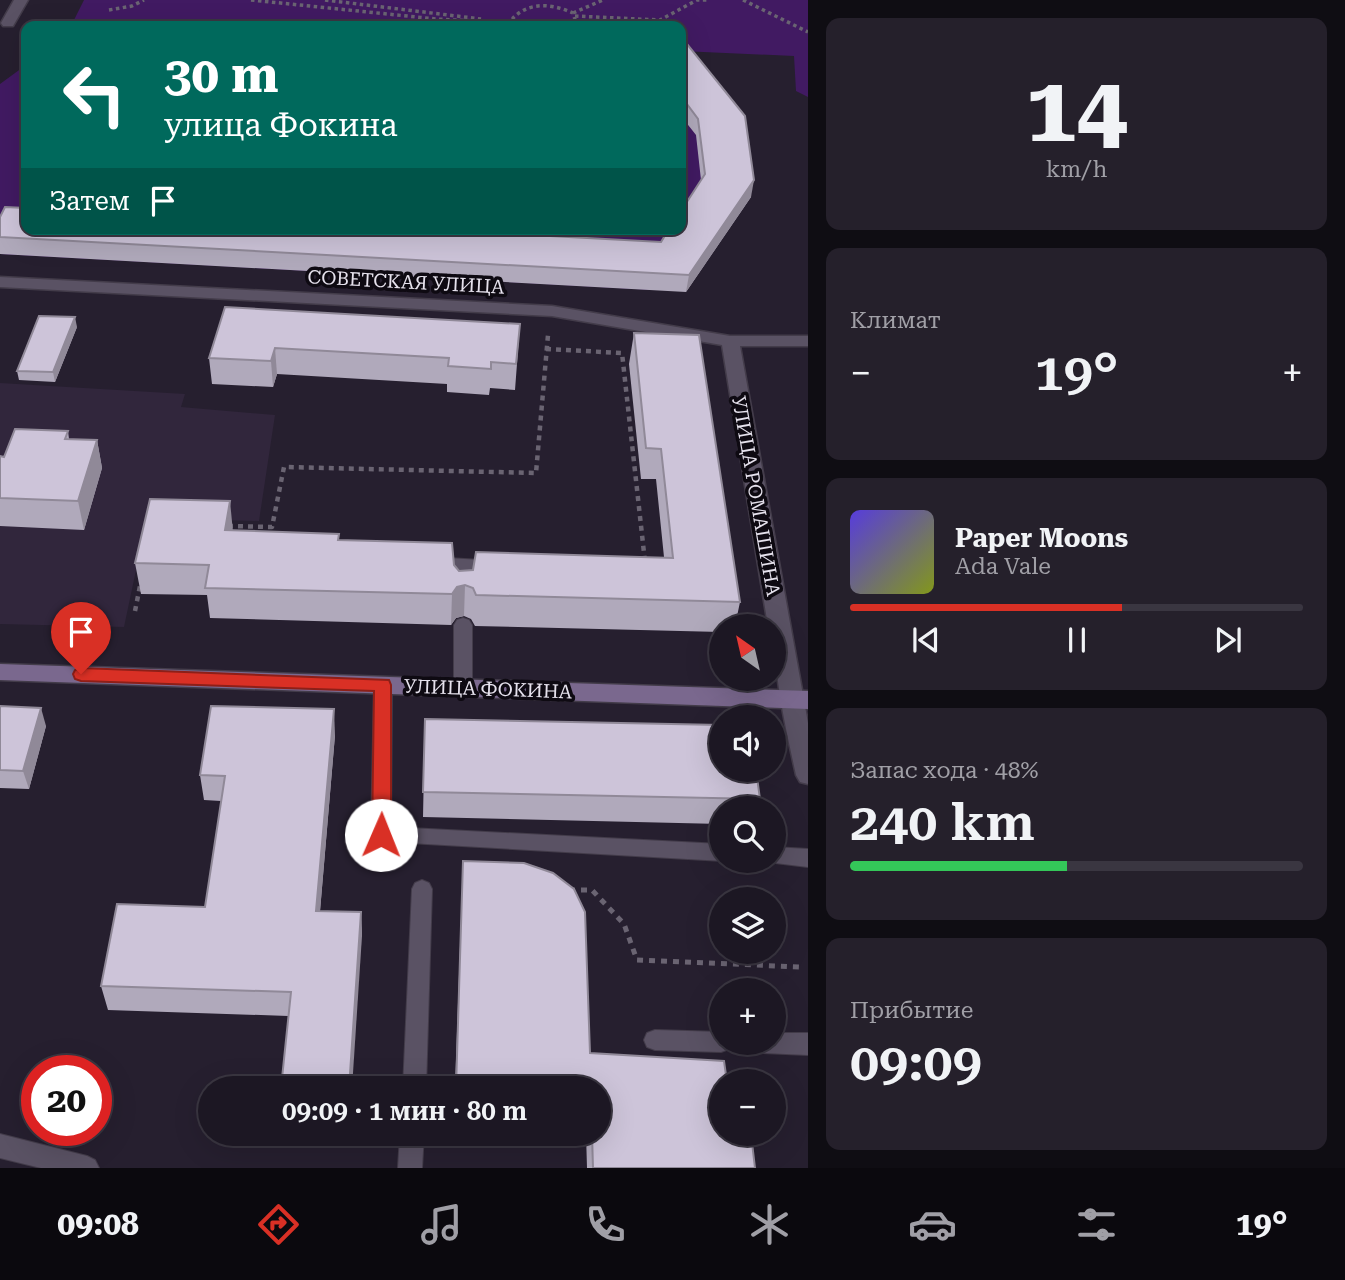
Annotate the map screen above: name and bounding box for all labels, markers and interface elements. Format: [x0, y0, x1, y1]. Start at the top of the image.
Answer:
text: 30 m [164, 47, 279, 104]
icon: left [49, 49, 140, 140]
text: 14 [1026, 57, 1127, 163]
text: улица Фокина [164, 106, 398, 144]
text: km/h [1046, 156, 1107, 183]
icon: arrive [144, 182, 182, 220]
text: Затем [49, 186, 130, 216]
street label: СОВЕТСКАЯ УЛИЦА [307, 265, 506, 299]
text: Климат [850, 307, 941, 334]
text: 19° [1035, 342, 1118, 403]
text: − [850, 351, 871, 395]
text: + [1282, 351, 1303, 395]
street label: УЛИЦА РОМАШИНА [727, 394, 785, 599]
text: Paper Moons [955, 523, 1128, 553]
text: Ada Vale [955, 553, 1051, 580]
pin [51, 602, 111, 674]
icon: arrive [62, 613, 100, 651]
north arrow [709, 614, 786, 691]
map controls [709, 614, 786, 1146]
icon: previous [907, 621, 945, 659]
icon: pause [1058, 621, 1096, 659]
icon: next [1209, 621, 1247, 659]
street label: УЛИЦА ФОКИНА [404, 675, 573, 703]
button: sound [709, 705, 786, 782]
text: Запас хода · 48% [850, 757, 1039, 784]
text: 240 km [850, 792, 1035, 853]
button: search [709, 796, 786, 873]
position arrow [344, 798, 418, 872]
button: layers [709, 887, 786, 964]
button: + [709, 978, 786, 1055]
text: Прибытие [850, 997, 973, 1024]
text: 09:09 [850, 1032, 982, 1093]
speed limit sign: 20 [21, 1055, 112, 1146]
button: − [709, 1069, 786, 1146]
text: 09:09 · 1 мин · 80 m [282, 1096, 527, 1126]
icon: directions [254, 1200, 303, 1249]
icon: music [417, 1200, 466, 1249]
icon: phone [581, 1200, 630, 1249]
icon: climate [745, 1200, 794, 1249]
icon: car [908, 1200, 957, 1249]
icon: filters [1072, 1200, 1121, 1249]
text: 09:08 [57, 1205, 139, 1243]
text: 19° [1236, 1205, 1288, 1243]

